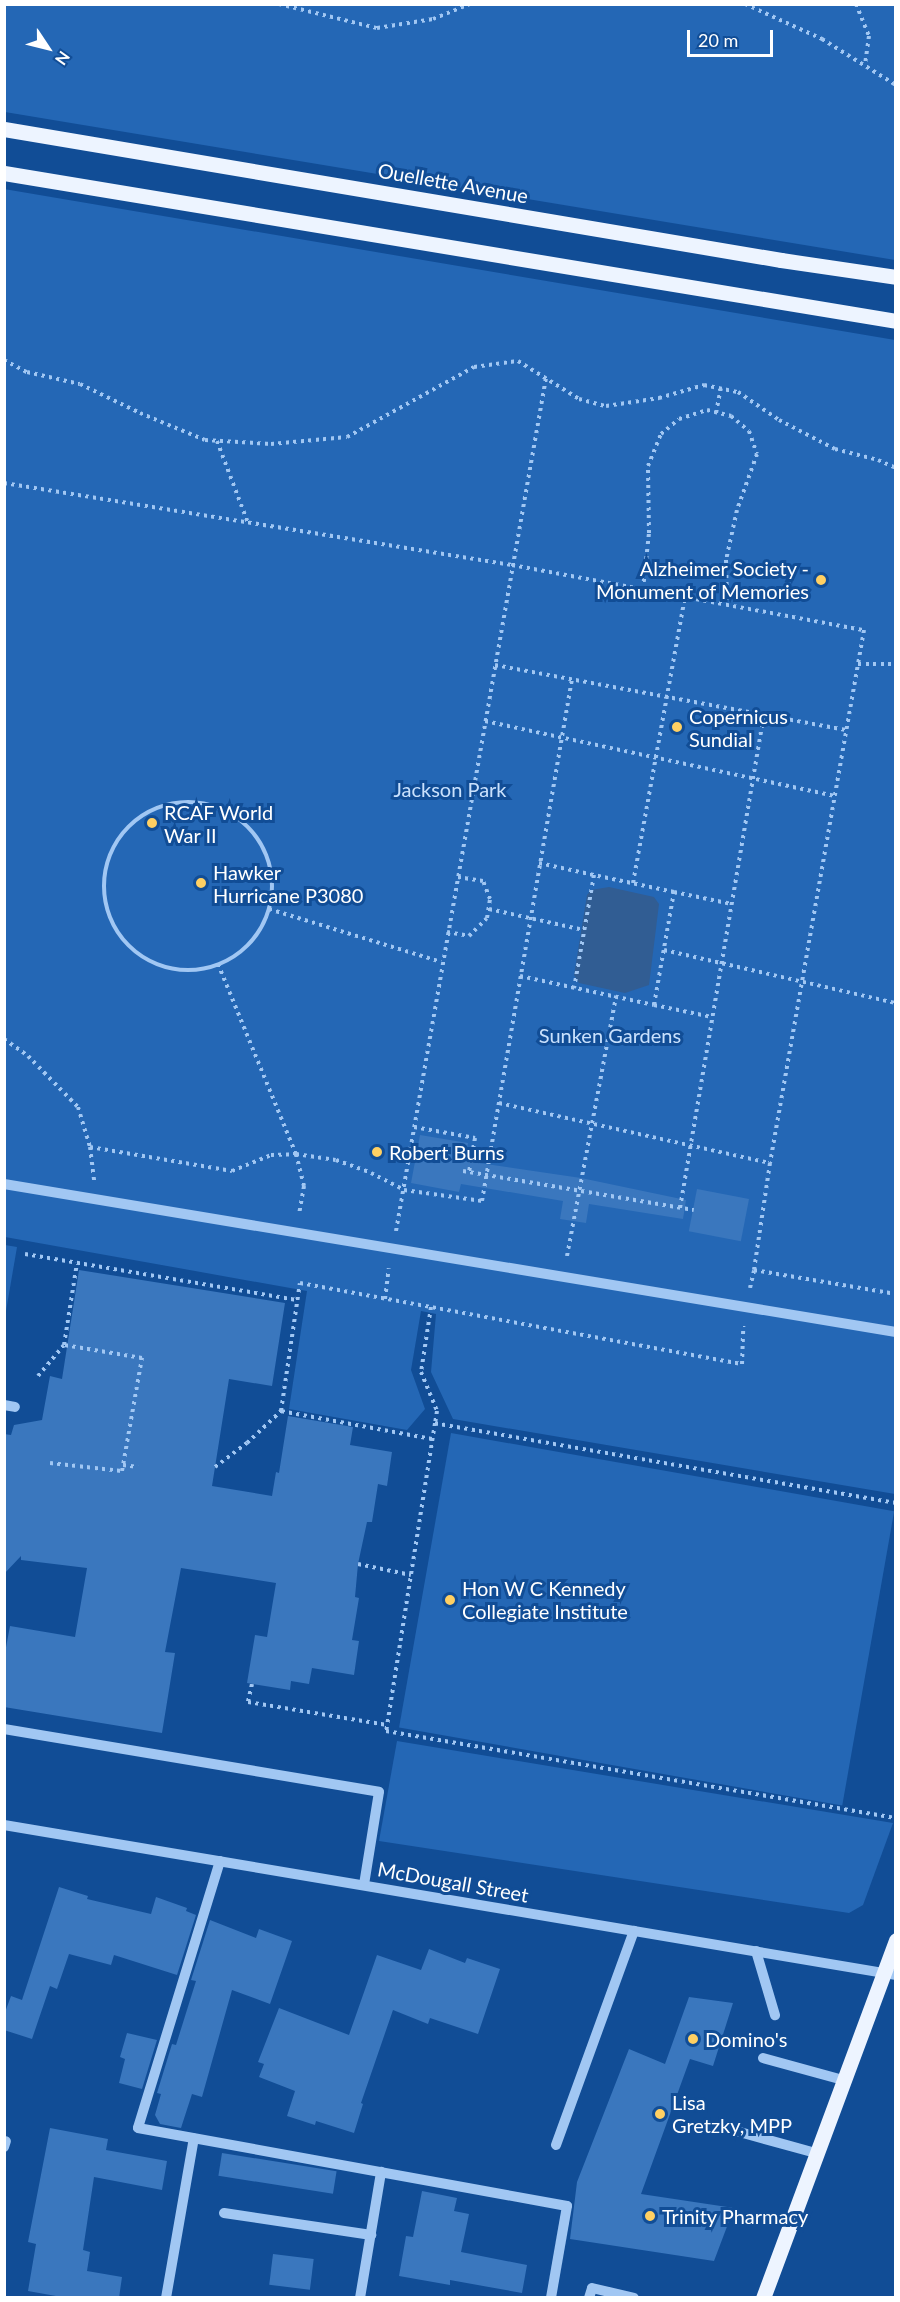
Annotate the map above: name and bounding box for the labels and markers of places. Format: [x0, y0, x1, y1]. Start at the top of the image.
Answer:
place label: Alzheimer Society - Monument of Memories [596, 556, 809, 603]
marker: Alzheimer Society - Monument of Memories [814, 573, 828, 587]
place label: Copernicus Sundial [689, 704, 788, 751]
marker: Copernicus Sundial [670, 720, 684, 734]
place label: RCAF World War II [164, 800, 274, 847]
marker: RCAF World War II [145, 816, 159, 830]
place label: Hawker Hurricane P3080 [213, 860, 363, 907]
marker: Hawker Hurricane P3080 [194, 876, 208, 890]
place label: Robert Burns [389, 1140, 505, 1164]
marker: Robert Burns [370, 1145, 384, 1159]
place label: Hon W C Kennedy Collegiate Institute [462, 1576, 628, 1623]
marker: Hon W C Kennedy Collegiate Institute [443, 1593, 457, 1607]
place label: Domino's [705, 2027, 787, 2051]
marker: Domino's [686, 2032, 700, 2046]
place label: Lisa Gretzky, MPP [672, 2090, 792, 2137]
marker: Lisa Gretzky, MPP [653, 2107, 667, 2121]
place label: Trinity Pharmacy [662, 2204, 809, 2228]
marker: Trinity Pharmacy [643, 2209, 657, 2223]

